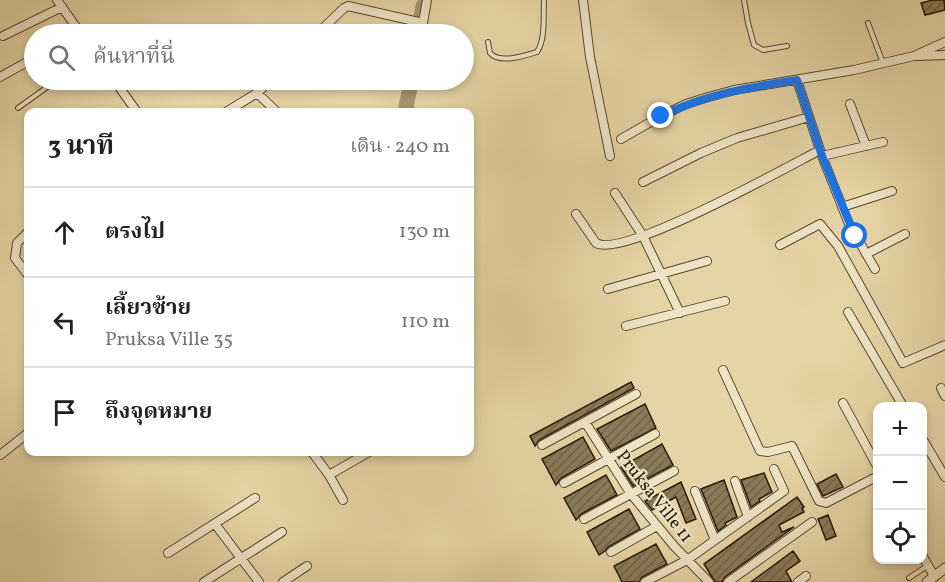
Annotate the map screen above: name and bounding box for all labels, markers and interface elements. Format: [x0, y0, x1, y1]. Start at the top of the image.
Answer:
search box [24, 24, 474, 90]
icon: search [45, 41, 78, 74]
text: ค้นหาที่นี่ [93, 42, 175, 73]
route end [647, 102, 673, 128]
text: 3 นาที [48, 129, 114, 165]
text: เดิน · 240 m [350, 133, 450, 161]
icon: ahead [48, 216, 81, 249]
text: ตรงไป [105, 217, 165, 248]
text: 130 m [399, 218, 450, 246]
route start [841, 222, 867, 248]
text: เลี้ยวซ้าย [105, 293, 191, 324]
icon: left [48, 306, 81, 339]
text: 110 m [401, 308, 450, 336]
text: Pruksa Ville 35 [105, 326, 233, 354]
icon: arrive [48, 396, 81, 429]
text: ถึงจุดหมาย [105, 397, 212, 428]
map controls [873, 402, 927, 564]
button: + [873, 402, 927, 456]
street label: Pruksa Ville 11 [610, 445, 698, 549]
button: − [873, 456, 927, 510]
button: locate [873, 510, 927, 564]

